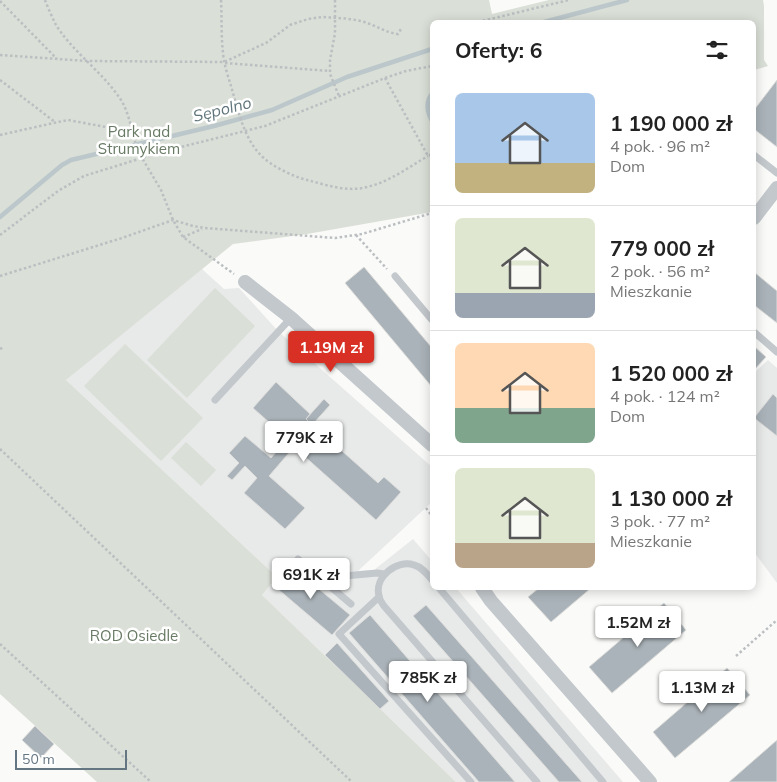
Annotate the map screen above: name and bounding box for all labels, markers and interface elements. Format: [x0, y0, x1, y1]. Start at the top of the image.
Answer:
icon: filters [703, 36, 731, 64]
text: Oferty: 6 [455, 37, 542, 63]
water label: Sępolno [191, 92, 253, 126]
text: 1 190 000 zł [610, 110, 732, 136]
icon: home [495, 113, 555, 173]
park label: Park nad Strumykiem [98, 122, 180, 158]
text: 4 pok. · 96 m² [610, 136, 710, 156]
text: Dom [610, 156, 645, 176]
text: 779 000 zł [610, 235, 714, 261]
icon: home [495, 238, 555, 298]
text: 2 pok. · 56 m² [610, 261, 710, 281]
text: Mieszkanie [610, 281, 692, 301]
pin: 1.19M zł [279, 330, 383, 373]
text: 1.19M zł [299, 337, 363, 357]
text: 1 520 000 zł [610, 360, 732, 386]
icon: home [495, 363, 555, 423]
text: 4 pok. · 124 m² [610, 386, 720, 406]
text: Dom [610, 406, 645, 426]
pin: 779K zł [258, 420, 350, 463]
text: 779K zł [276, 427, 332, 447]
text: 1 130 000 zł [610, 485, 732, 511]
icon: home [495, 488, 555, 548]
text: 3 pok. · 77 m² [610, 511, 710, 531]
text: Mieszkanie [610, 531, 692, 551]
pin: 691K zł [265, 558, 357, 600]
text: 691K zł [283, 564, 339, 584]
pin: 1.52M zł [586, 606, 690, 648]
text: 1.52M zł [606, 612, 670, 632]
park label: ROD Osiedle [90, 626, 178, 645]
pin: 785K zł [382, 660, 474, 703]
text: 785K zł [400, 667, 456, 687]
pin: 1.13M zł [650, 670, 754, 713]
text: 1.13M zł [670, 677, 734, 697]
scale bar [15, 747, 128, 770]
text: 50 m [22, 750, 55, 768]

